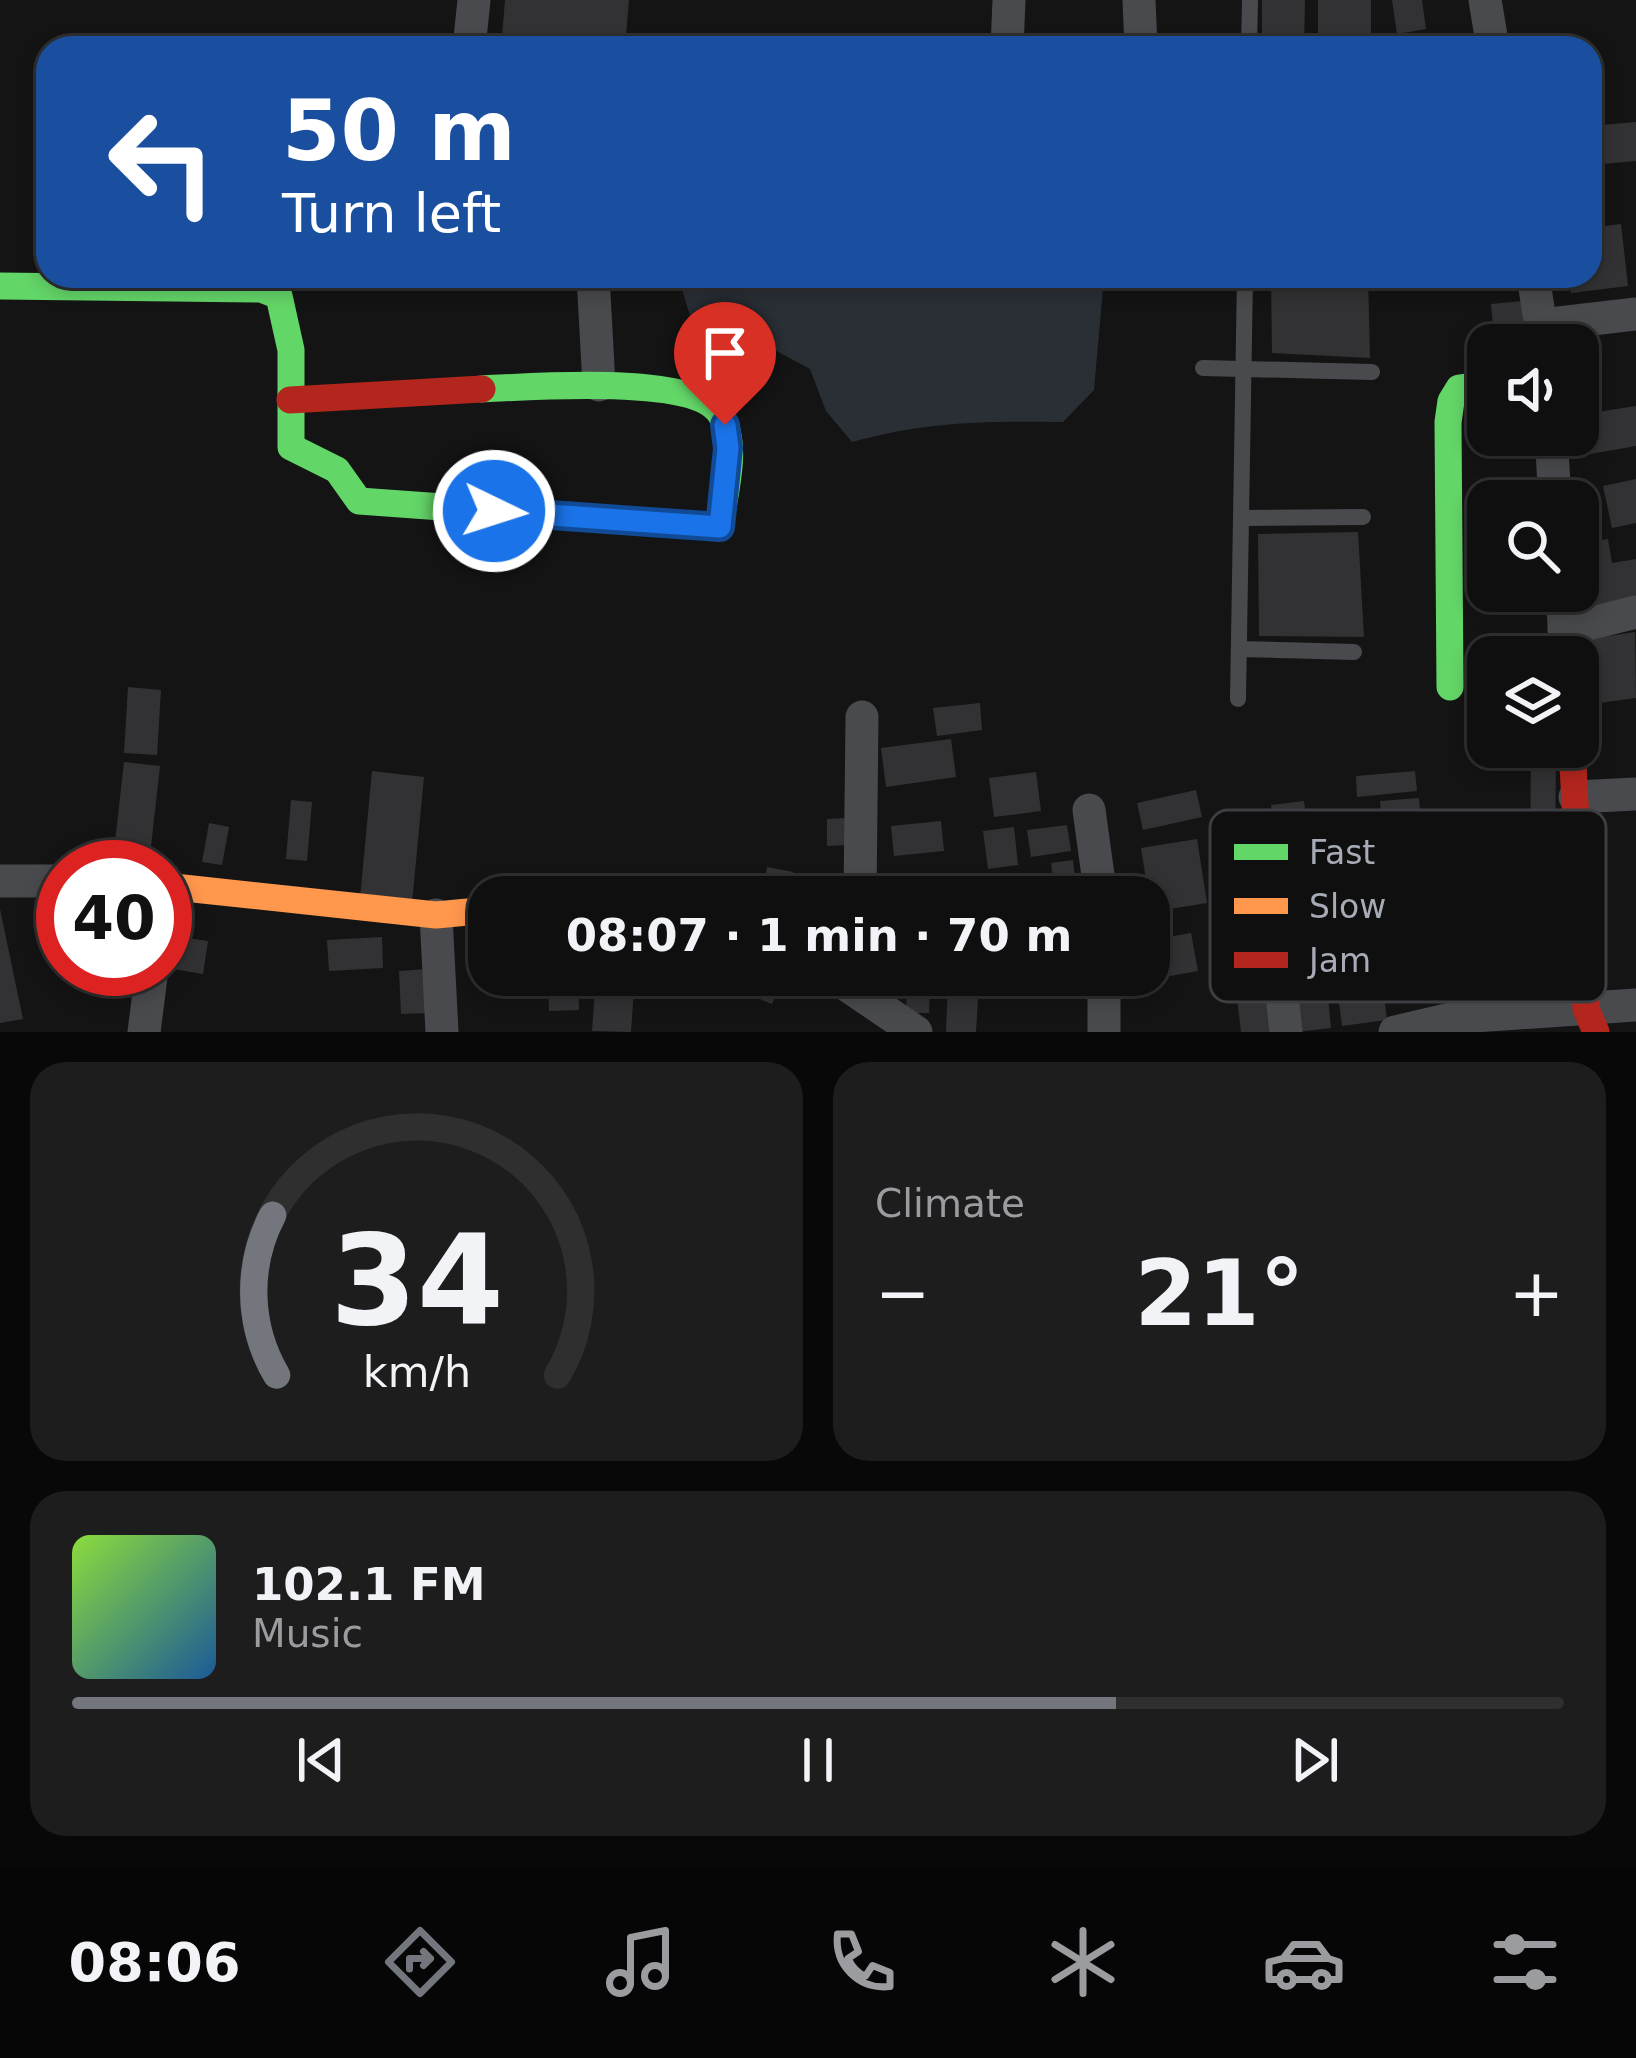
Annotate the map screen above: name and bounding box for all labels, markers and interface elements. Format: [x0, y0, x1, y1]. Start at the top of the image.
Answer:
text: 50 m [282, 82, 516, 180]
icon: left [84, 84, 240, 240]
text: Turn left [282, 182, 501, 245]
pin [674, 302, 776, 425]
icon: arrive [692, 320, 758, 386]
map controls [1467, 324, 1599, 768]
button: sound [1467, 324, 1599, 456]
position arrow [431, 448, 557, 574]
button: search [1467, 480, 1599, 612]
button: layers [1467, 636, 1599, 768]
legend [1210, 810, 1606, 1002]
text: Fast [1309, 833, 1375, 872]
speed limit sign: 40 [36, 840, 192, 996]
text: Slow [1309, 887, 1386, 926]
text: 08:07 · 1 min · 70 m [566, 909, 1072, 962]
text: Jam [1307, 941, 1371, 980]
text: Climate [875, 1181, 1025, 1226]
text: 34 [330, 1208, 503, 1353]
text: 21° [1134, 1241, 1305, 1346]
text: − [875, 1255, 930, 1332]
text: + [1509, 1255, 1564, 1332]
text: km/h [362, 1346, 471, 1396]
text: 102.1 FM [252, 1558, 486, 1611]
text: Music [252, 1611, 363, 1656]
icon: previous [288, 1727, 354, 1793]
icon: pause [785, 1727, 851, 1793]
icon: next [1282, 1727, 1348, 1793]
icon: directions [378, 1920, 462, 2004]
icon: music [599, 1920, 683, 2004]
icon: phone [820, 1920, 904, 2004]
icon: climate [1041, 1920, 1125, 2004]
icon: car [1262, 1920, 1346, 2004]
icon: filters [1483, 1920, 1567, 2004]
text: 08:06 [69, 1931, 240, 1994]

